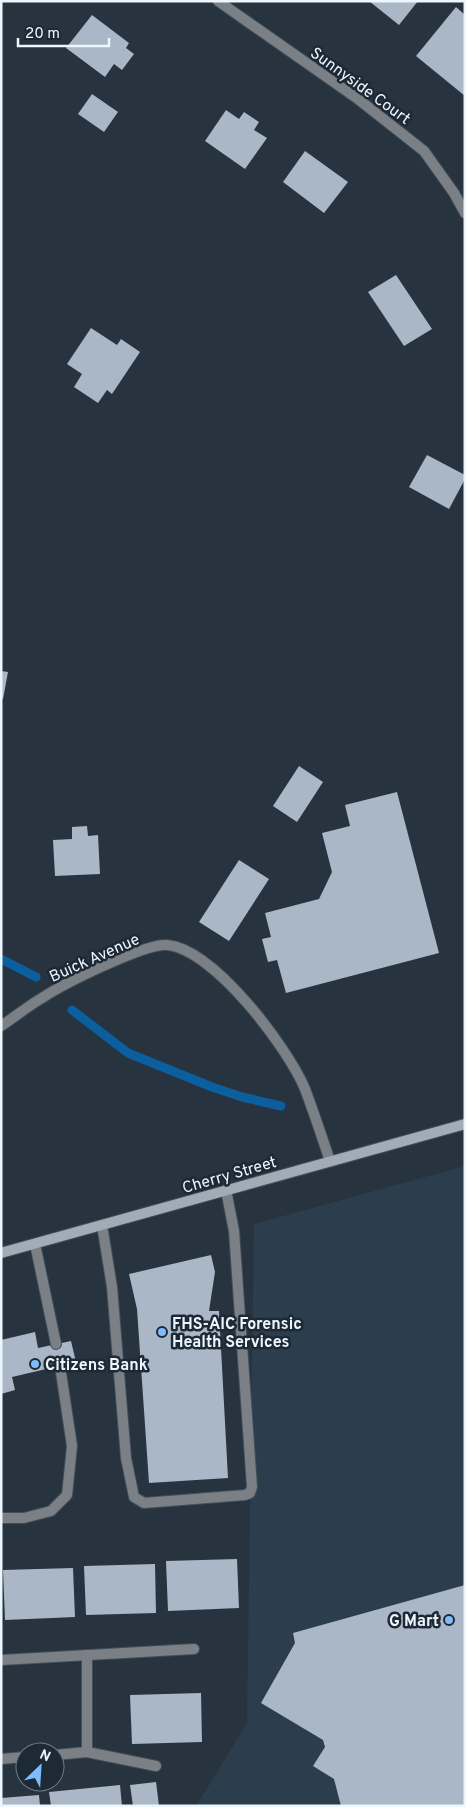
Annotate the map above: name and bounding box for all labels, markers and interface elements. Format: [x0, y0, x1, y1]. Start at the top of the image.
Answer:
scale bar [18, 15, 109, 47]
text: 20 m [25, 25, 60, 44]
street label: Sunnyside Court [306, 44, 414, 130]
street label: Buick Avenue [47, 930, 143, 988]
street label: Cherry Street [180, 1153, 279, 1199]
place label: FHS-AIC Forensic Health Services [172, 1315, 302, 1353]
marker: FHS-AIC Forensic Health Services [156, 1326, 168, 1338]
place label: Citizens Bank [45, 1356, 148, 1376]
marker: Citizens Bank [29, 1358, 41, 1370]
place label: G Mart [389, 1612, 439, 1632]
marker: G Mart [443, 1614, 455, 1626]
north arrow [15, 1742, 65, 1792]
text: N [37, 1747, 53, 1766]

